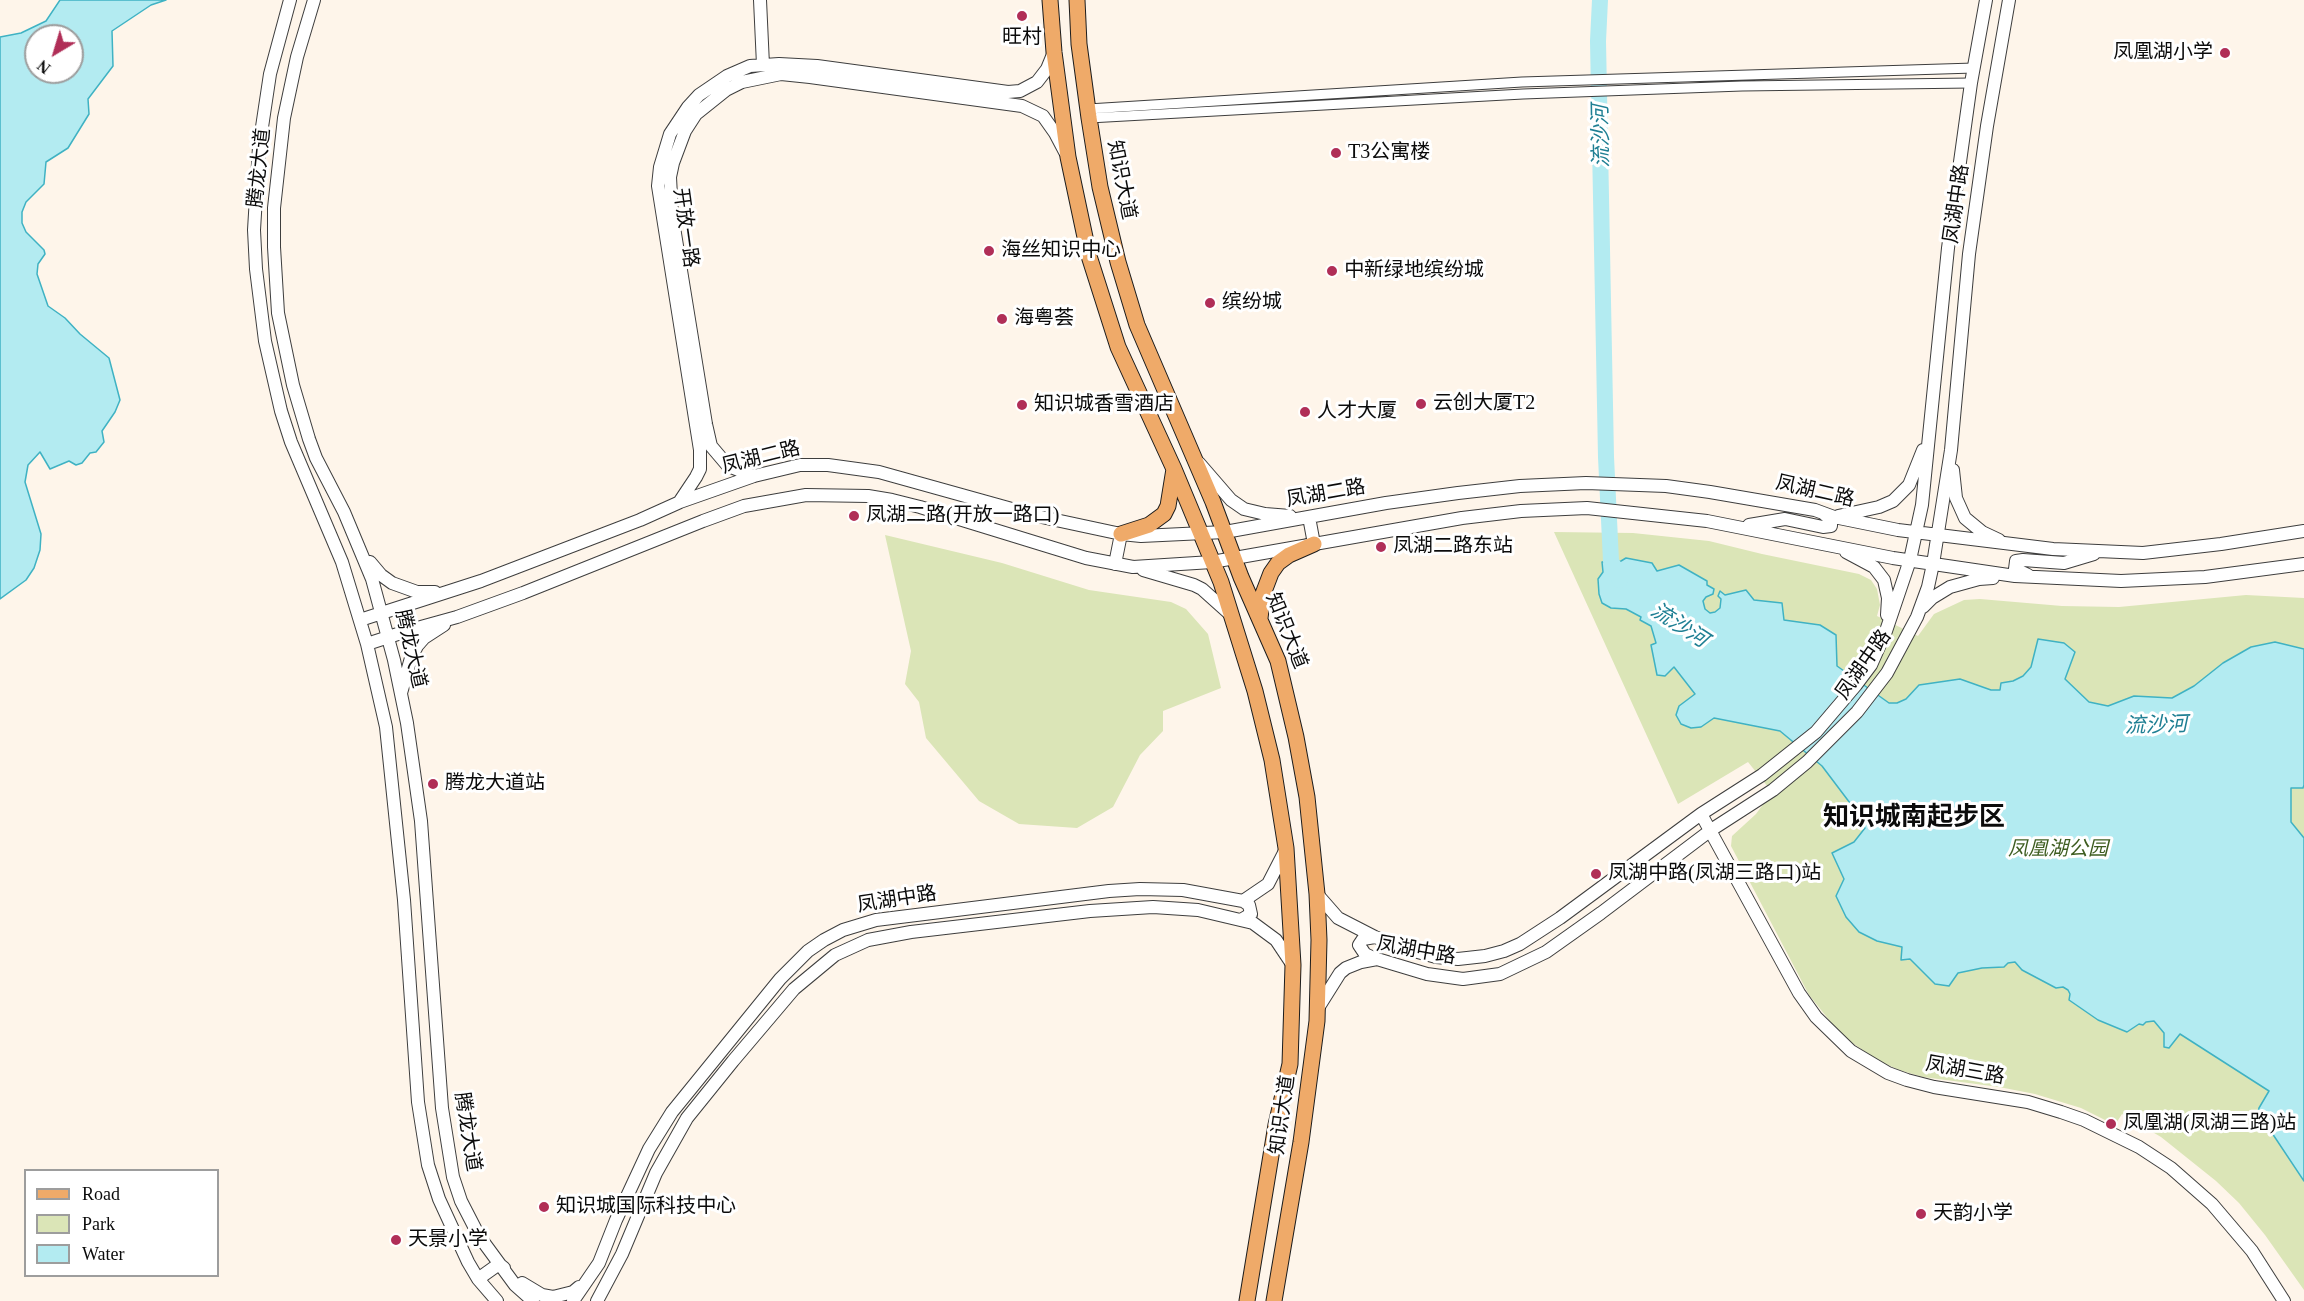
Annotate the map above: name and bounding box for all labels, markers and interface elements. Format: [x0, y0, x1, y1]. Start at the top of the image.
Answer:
marker: 旺村 [1015, 9, 1029, 23]
north arrow [24, 24, 84, 84]
place label: 旺村 [1002, 26, 1042, 50]
place label: 凤凰湖小学 [2113, 41, 2213, 65]
marker: 凤凰湖小学 [2218, 46, 2232, 60]
text: N [34, 57, 54, 77]
water label: 流沙河 [1589, 104, 1615, 168]
street label: 腾龙大道 [244, 127, 276, 209]
street label: 知识大道 [1102, 138, 1140, 222]
place label: T3公寓楼 [1348, 141, 1430, 165]
marker: T3公寓楼 [1329, 146, 1343, 160]
street label: 凤湖中路 [1940, 163, 1974, 245]
street label: 开放一路 [668, 187, 702, 269]
place label: 海丝知识中心 [1001, 239, 1121, 263]
marker: 海丝知识中心 [982, 244, 996, 258]
place label: 中新绿地缤纷城 [1344, 259, 1484, 283]
marker: 中新绿地缤纷城 [1325, 264, 1339, 278]
place label: 缤纷城 [1222, 291, 1282, 315]
marker: 缤纷城 [1203, 296, 1217, 310]
place label: 海粤荟 [1014, 307, 1074, 331]
marker: 海粤荟 [995, 312, 1009, 326]
place label: 云创大厦T2 [1433, 392, 1535, 416]
place label: 知识城香雪酒店 [1034, 393, 1174, 417]
marker: 云创大厦T2 [1414, 397, 1428, 411]
marker: 知识城香雪酒店 [1015, 398, 1029, 412]
place label: 人才大厦 [1317, 400, 1397, 424]
marker: 人才大厦 [1298, 405, 1312, 419]
street label: 凤湖二路 [719, 437, 803, 479]
street label: 凤湖二路 [1773, 471, 1857, 513]
street label: 凤湖二路 [1285, 475, 1367, 513]
place label: 凤湖二路(开放一路口) [866, 504, 1059, 528]
marker: 凤湖二路(开放一路口) [847, 509, 861, 523]
place label: 凤湖二路东站 [1393, 535, 1513, 559]
marker: 凤湖二路东站 [1374, 540, 1388, 554]
street label: 知识大道 [1260, 589, 1312, 673]
water label: 流沙河 [1646, 598, 1712, 654]
street label: 腾龙大道 [389, 607, 431, 691]
street label: 凤湖中路 [1831, 625, 1897, 705]
water label: 流沙河 [2124, 712, 2188, 740]
place label: 腾龙大道站 [445, 772, 545, 796]
marker: 腾龙大道站 [426, 777, 440, 791]
district label: 知识城南起步区 [1823, 802, 2005, 834]
park label: 凤凰湖公园 [2008, 838, 2108, 862]
place label: 凤湖中路(凤湖三路口)站 [1608, 862, 1821, 886]
marker: 凤湖中路(凤湖三路口)站 [1589, 867, 1603, 881]
street label: 凤湖中路 [856, 882, 938, 918]
street label: 凤湖中路 [1375, 932, 1457, 970]
street label: 凤湖三路 [1924, 1052, 2006, 1090]
street label: 知识大道 [1266, 1074, 1300, 1156]
street label: 腾龙大道 [449, 1091, 485, 1173]
place label: 凤凰湖(凤湖三路)站 [2123, 1112, 2296, 1136]
marker: 凤凰湖(凤湖三路)站 [2104, 1117, 2118, 1131]
legend [24, 1169, 219, 1277]
text: Road [82, 1184, 120, 1204]
place label: 知识城国际科技中心 [556, 1195, 736, 1219]
marker: 知识城国际科技中心 [537, 1200, 551, 1214]
place label: 天韵小学 [1933, 1202, 2013, 1226]
marker: 天韵小学 [1914, 1207, 1928, 1221]
text: Park [82, 1214, 115, 1234]
place label: 天景小学 [408, 1228, 488, 1252]
marker: 天景小学 [389, 1233, 403, 1247]
text: Water [82, 1244, 125, 1264]

